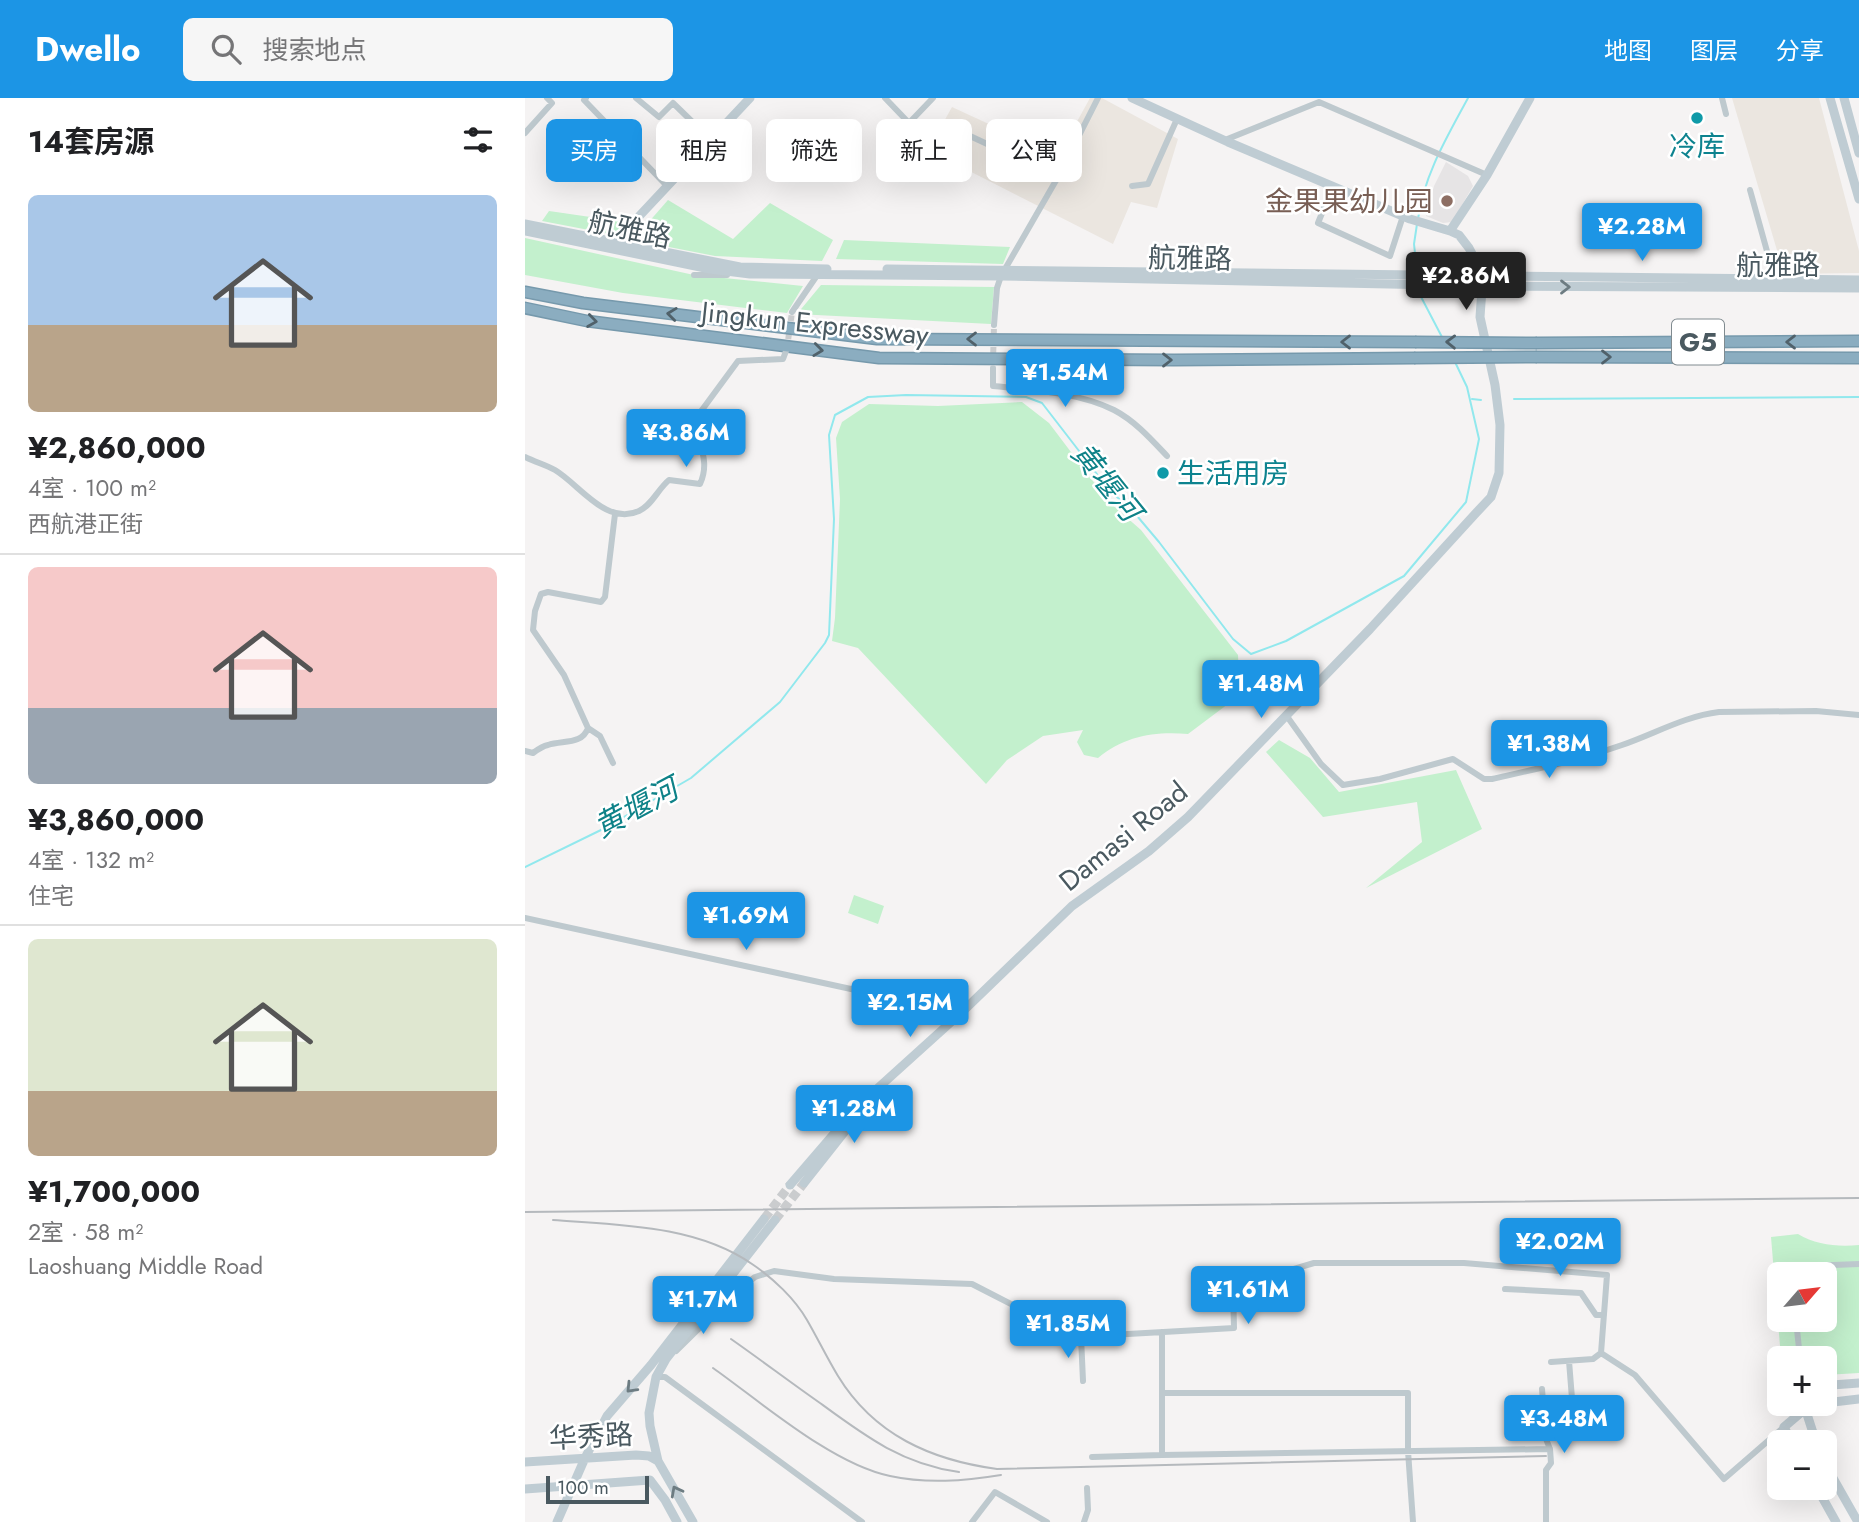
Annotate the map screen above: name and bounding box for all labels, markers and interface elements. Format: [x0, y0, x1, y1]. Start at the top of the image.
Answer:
search box [183, 18, 673, 81]
text: Dwello [35, 26, 141, 73]
icon: search [207, 30, 245, 68]
text: 搜索地点 [263, 31, 367, 69]
text: 地图 [1604, 33, 1652, 68]
text: 图层 [1690, 33, 1738, 68]
text: 分享 [1776, 33, 1824, 68]
marker: 冷库 [1689, 110, 1705, 126]
chip: 买房 [546, 119, 642, 182]
chip: 租房 [656, 119, 752, 182]
chip: 筛选 [766, 119, 862, 182]
chip: 新上 [876, 119, 972, 182]
chip: 公寓 [986, 119, 1082, 182]
text: 14套房源 [28, 120, 154, 163]
icon: filters [459, 121, 497, 159]
place label: 冷库 [1669, 126, 1725, 167]
place label: 金果果幼儿园 [1265, 181, 1433, 222]
marker: 金果果幼儿园 [1439, 193, 1455, 209]
street label: 航雅路 [585, 201, 675, 258]
pin: ¥2.28M [1585, 204, 1699, 263]
text: ¥2.28M [1598, 209, 1686, 243]
street label: 航雅路 [1148, 237, 1232, 280]
icon: home [200, 240, 326, 366]
street label: 航雅路 [1736, 245, 1820, 286]
pin: ¥2.86M [1409, 252, 1523, 312]
text: ¥2.86M [1422, 258, 1510, 292]
one-way arrow [1560, 279, 1571, 295]
street label: Jingkun Expressway [695, 291, 931, 356]
one-way arrow [667, 306, 678, 321]
one-way arrow [586, 314, 598, 329]
road number: G5 [1672, 319, 1724, 364]
one-way arrow [966, 331, 977, 347]
one-way arrow [1341, 334, 1351, 350]
one-way arrow [1785, 334, 1796, 350]
one-way arrow [1446, 335, 1457, 350]
one-way arrow [812, 342, 823, 357]
one-way arrow [1601, 349, 1611, 365]
pin: ¥1.54M [1008, 350, 1122, 409]
one-way arrow [1162, 352, 1173, 368]
text: ¥1.54M [1022, 355, 1108, 389]
pin: ¥3.86M [629, 410, 743, 469]
text: ¥3.86M [642, 415, 730, 449]
text: ¥2,860,000 [28, 426, 206, 469]
water label: 黄堰河 [1061, 433, 1155, 534]
place label: 生活用房 [1177, 453, 1289, 494]
marker: 生活用房 [1155, 465, 1171, 481]
text: 4室 · 100 m² [28, 471, 156, 505]
text: 西航港正街 [28, 507, 143, 541]
icon: home [200, 612, 326, 738]
pin: ¥1.48M [1204, 660, 1318, 720]
text: ¥1.48M [1218, 666, 1304, 700]
pin: ¥1.38M [1492, 720, 1606, 780]
text: ¥1.38M [1507, 726, 1591, 760]
water label: 黄堰河 [586, 765, 690, 848]
street label: Damasi Road [1050, 772, 1197, 901]
text: ¥3,860,000 [28, 798, 204, 841]
text: 4室 · 132 m² [28, 843, 154, 877]
text: 住宅 [28, 879, 74, 913]
pin: ¥1.69M [689, 892, 803, 952]
text: ¥1.69M [703, 898, 789, 932]
pin: ¥2.15M [853, 979, 967, 1039]
icon: home [200, 984, 326, 1110]
text: ¥2.15M [868, 985, 952, 1019]
pin: ¥1.28M [797, 1086, 911, 1145]
text: ¥1.28M [812, 1091, 896, 1125]
text: ¥1,700,000 [28, 1170, 200, 1213]
text: 2室 · 58 m² [28, 1215, 143, 1249]
pin: ¥2.02M [1503, 1218, 1617, 1278]
text: ¥2.02M [1516, 1224, 1604, 1258]
text: Laoshuang Middle Road [28, 1249, 263, 1283]
north arrow [1767, 1262, 1837, 1332]
map controls [1767, 1262, 1837, 1500]
pin: ¥1.61M [1191, 1266, 1305, 1326]
text: ¥1.61M [1207, 1272, 1289, 1306]
pin: ¥1.7M [654, 1276, 752, 1336]
text: ¥1.7M [669, 1282, 737, 1316]
pin: ¥1.85M [1011, 1300, 1125, 1360]
text: ¥1.85M [1026, 1306, 1110, 1340]
button: + [1767, 1346, 1837, 1416]
one-way arrow [626, 1380, 639, 1393]
pin: ¥3.48M [1507, 1396, 1621, 1455]
text: ¥3.48M [1520, 1401, 1608, 1435]
street label: 华秀路 [548, 1414, 634, 1459]
button: − [1767, 1430, 1837, 1500]
scale bar [546, 1473, 649, 1505]
text: 100 m [557, 1474, 609, 1501]
one-way arrow [671, 1486, 684, 1498]

